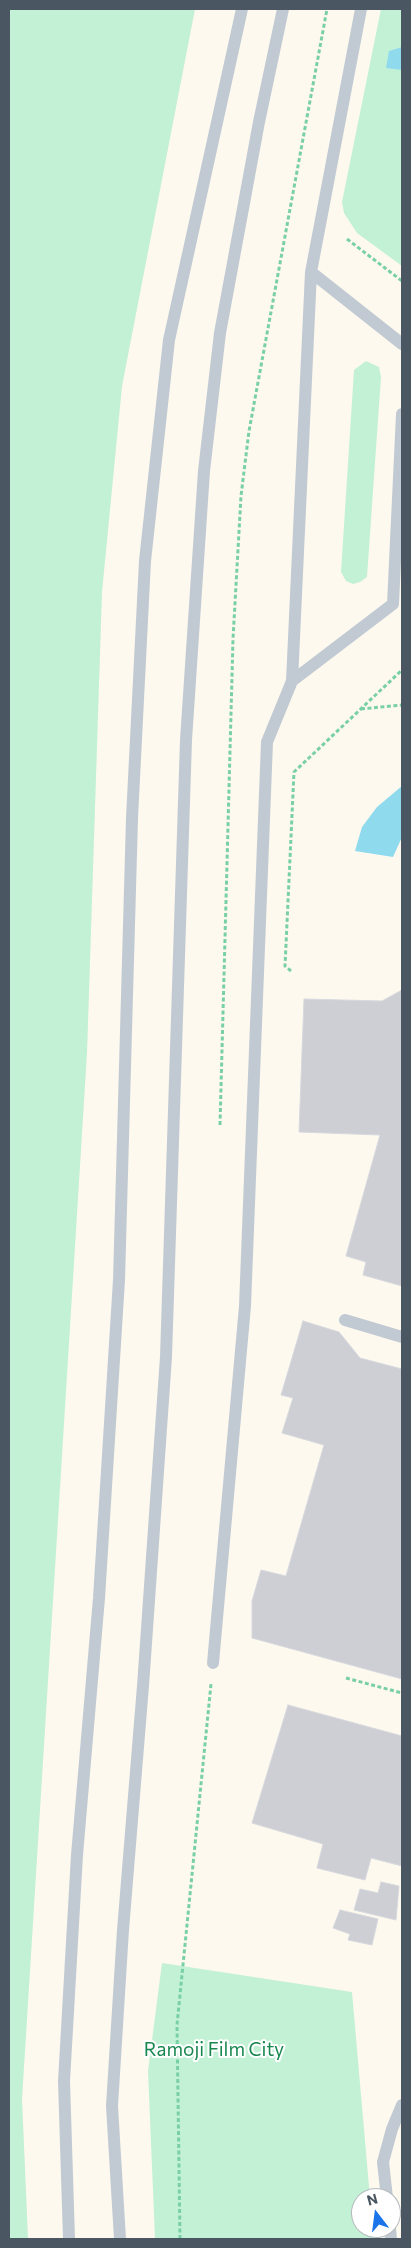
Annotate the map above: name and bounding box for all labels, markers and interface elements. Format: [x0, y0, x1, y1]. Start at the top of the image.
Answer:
park label: Ramoji Film City [144, 2039, 284, 2061]
north arrow [351, 2188, 401, 2238]
text: N [365, 2189, 380, 2209]

